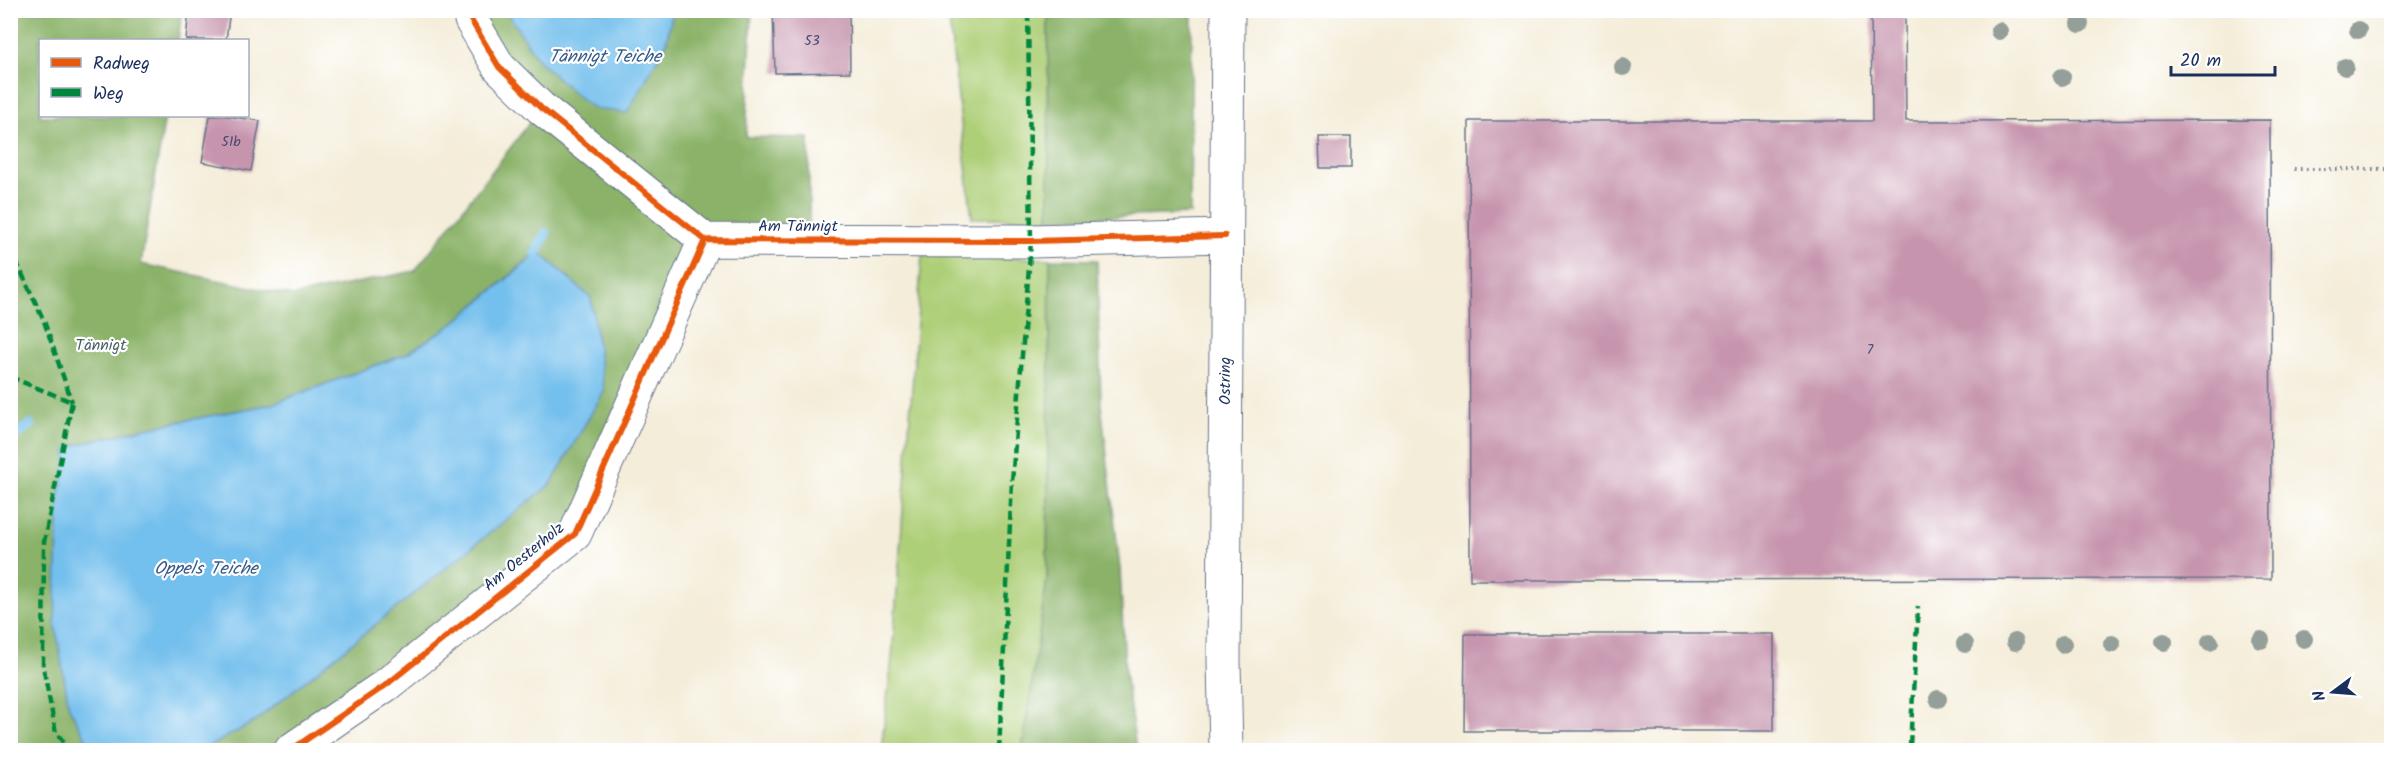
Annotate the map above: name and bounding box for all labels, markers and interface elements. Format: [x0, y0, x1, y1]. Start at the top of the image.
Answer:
house number: 53 [804, 30, 820, 52]
legend [39, 39, 249, 117]
scale bar [2171, 39, 2274, 77]
water label: Tännigt Teiche [549, 43, 663, 72]
text: 20 m [2180, 47, 2221, 76]
text: Radweg [93, 50, 150, 79]
text: Weg [93, 80, 124, 109]
house number: 51b [221, 131, 241, 153]
street label: Am Tännigt [758, 214, 839, 239]
park label: Tännigt [76, 333, 127, 358]
house number: 7 [1867, 339, 1874, 361]
street label: Ostring [1213, 357, 1238, 405]
street label: Am Oesterholz [478, 516, 570, 598]
water label: Oppels Teiche [154, 555, 260, 584]
north arrow [2303, 662, 2363, 722]
text: N [2307, 687, 2333, 704]

